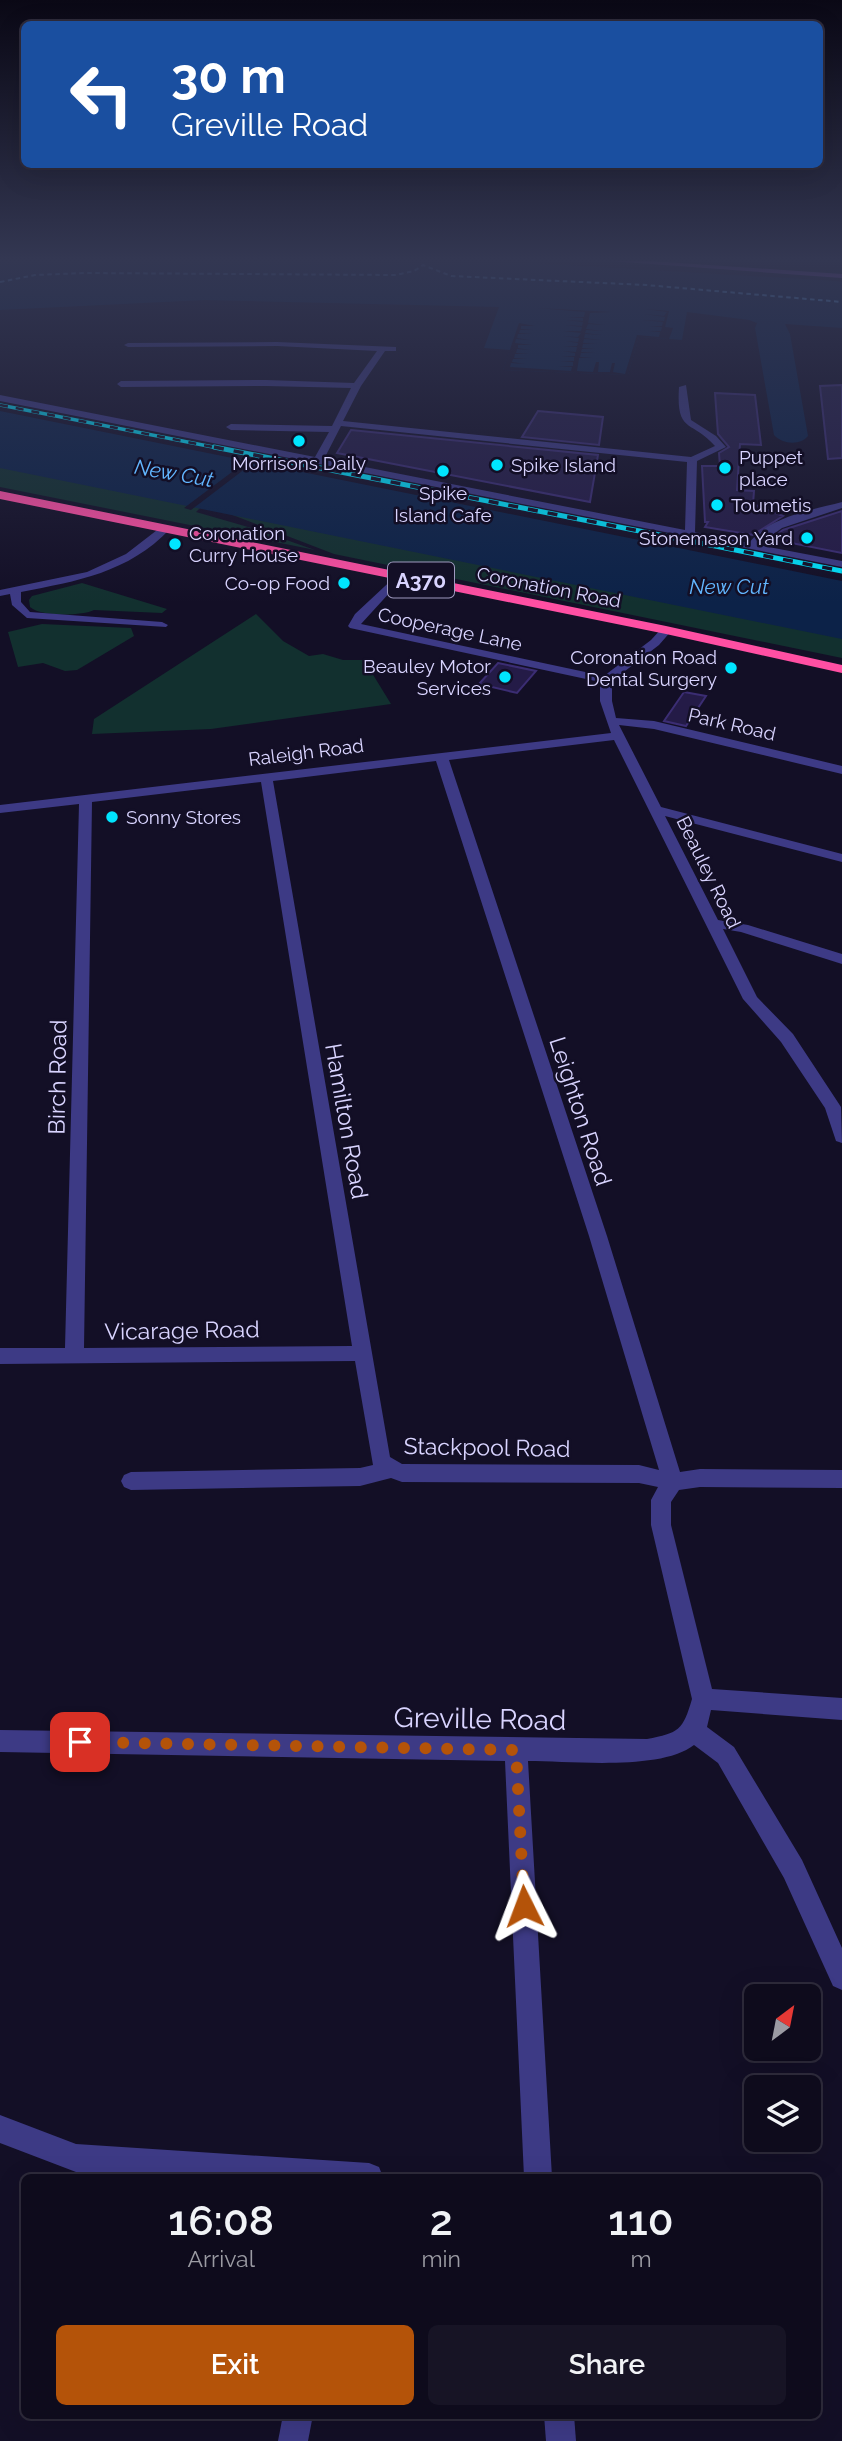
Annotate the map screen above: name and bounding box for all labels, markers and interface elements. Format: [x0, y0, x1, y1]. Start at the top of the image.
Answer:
text: 30 m [171, 47, 286, 104]
icon: left [56, 49, 147, 140]
text: Greville Road [171, 106, 368, 143]
marker: Morrisons Daily [291, 433, 307, 449]
place label: Puppet place [739, 446, 804, 490]
place label: Morrisons Daily [232, 452, 366, 474]
water label: New Cut [133, 454, 216, 492]
place label: Spike Island [511, 454, 616, 476]
marker: Spike Island [489, 457, 505, 473]
marker: Puppet place [717, 460, 733, 476]
marker: Spike Island Cafe [435, 463, 451, 479]
place label: Spike Island Cafe [394, 482, 492, 526]
place label: Toumetis [731, 494, 811, 516]
marker: Toumetis [709, 497, 725, 513]
place label: Coronation Curry House [189, 522, 298, 566]
place label: Stonemason Yard [639, 527, 793, 549]
marker: Stonemason Yard [799, 530, 815, 546]
marker: Coronation Curry House [167, 536, 183, 552]
road number: A370 [388, 562, 454, 598]
street label: Coronation Road [475, 562, 623, 612]
place label: Co-op Food [225, 572, 330, 594]
water label: New Cut [689, 574, 769, 599]
marker: Co-op Food [336, 575, 352, 591]
street label: Cooperage Lane [376, 603, 524, 655]
place label: Coronation Road Dental Surgery [570, 646, 717, 690]
place label: Beauley Motor Services [363, 655, 491, 699]
marker: Coronation Road Dental Surgery [723, 660, 739, 676]
marker: Beauley Motor Services [497, 669, 513, 685]
street label: Park Road [686, 703, 778, 745]
street label: Raleigh Road [247, 734, 365, 770]
place label: Sonny Stores [126, 806, 241, 828]
marker: Sonny Stores [104, 809, 120, 825]
street label: Beauley Road [672, 812, 746, 932]
street label: Birch Road [42, 1019, 72, 1135]
street label: Leighton Road [544, 1033, 618, 1189]
street label: Hamilton Road [320, 1041, 374, 1201]
street label: Vicarage Road [104, 1315, 260, 1345]
street label: Stackpool Road [403, 1432, 571, 1462]
street label: Greville Road [393, 1701, 567, 1737]
pin [50, 1712, 110, 1772]
icon: arrive [61, 1723, 99, 1761]
position arrow [487, 1869, 561, 1943]
north arrow [744, 1984, 821, 2062]
map controls [744, 1984, 821, 2152]
button: layers [744, 2075, 821, 2152]
text: 16:08 [168, 2196, 274, 2245]
text: 2 [430, 2196, 453, 2245]
text: 110 [608, 2196, 674, 2245]
text: Arrival [187, 2245, 255, 2272]
text: min [421, 2245, 461, 2272]
text: m [630, 2245, 652, 2272]
button: Exit [56, 2325, 414, 2405]
button: Share [428, 2325, 786, 2405]

